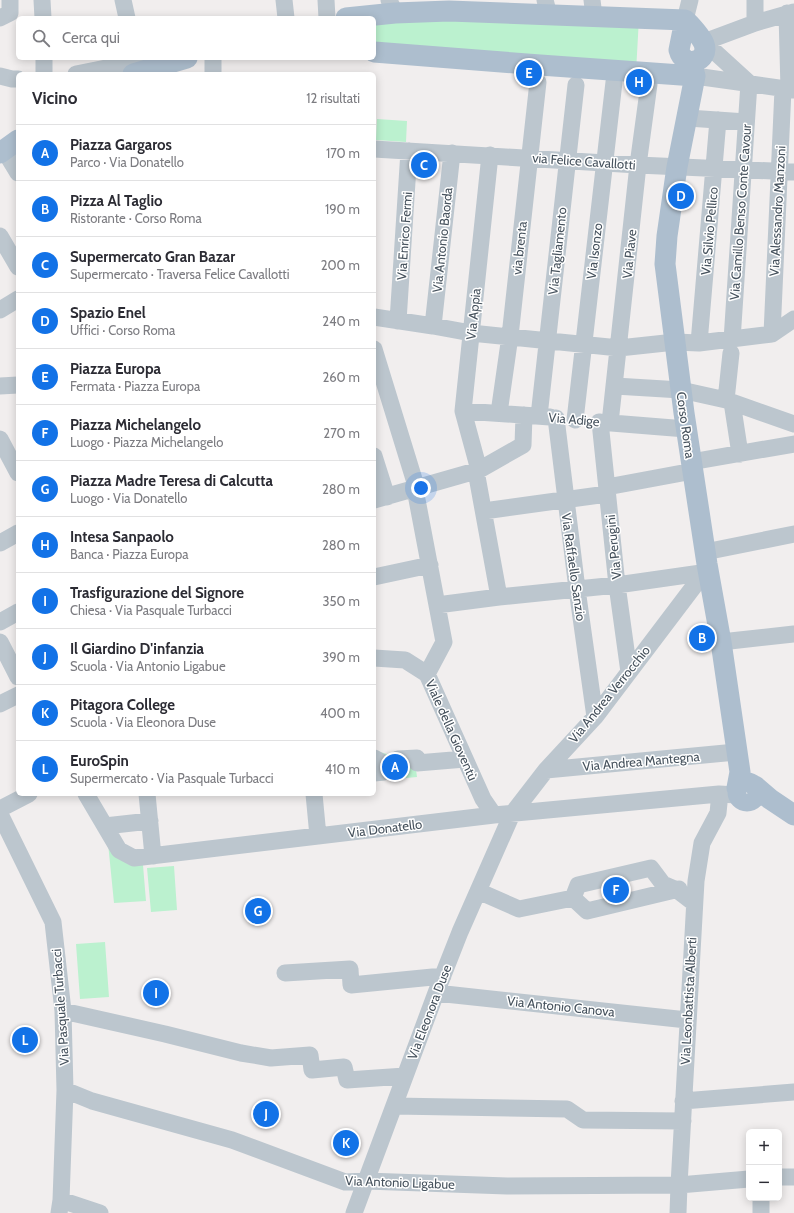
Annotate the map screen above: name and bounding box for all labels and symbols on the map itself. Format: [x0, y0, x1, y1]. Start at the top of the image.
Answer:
pin: E [516, 58, 542, 88]
pin: H [626, 67, 652, 97]
street label: Via Camillo Benso Conte Cavour [726, 123, 754, 301]
street label: Via Alessandro Manzoni [766, 145, 788, 277]
street label: via Felice Cavallotti [532, 149, 636, 173]
pin: C [411, 150, 437, 180]
pin: D [668, 181, 694, 211]
street label: Via Antonio Baorda [429, 186, 456, 293]
street label: Via Silvio Pellico [697, 186, 721, 276]
street label: Via Enrico Fermi [393, 191, 415, 281]
street label: Via Tagliamento [544, 206, 570, 296]
street label: via brenta [508, 220, 530, 276]
street label: Via Isonzo [583, 222, 605, 280]
street label: Via Piave [618, 228, 640, 279]
street label: Via Appia [462, 287, 484, 341]
street label: Corso Roma [673, 391, 699, 460]
street label: Via Adige [548, 409, 601, 429]
your location [411, 478, 431, 498]
street label: Via Raffaello Sanzio [558, 512, 590, 622]
street label: Via Perugini [602, 514, 624, 580]
pin: B [689, 623, 715, 653]
street label: Via Andrea Verrocchio [565, 642, 653, 746]
street label: Viale della Gioventù [423, 677, 482, 783]
street label: Via Andrea Mantegna [582, 748, 701, 774]
pin: A [382, 752, 408, 782]
street label: Via Donatello [347, 816, 423, 840]
pin: F [603, 875, 629, 905]
pin: G [245, 896, 271, 926]
street label: Via Leonbattista Alberti [677, 937, 699, 1065]
street label: Via Pasquale Turbacci [48, 948, 72, 1066]
street label: Via Eleonora Duse [404, 962, 455, 1062]
pin: I [143, 978, 169, 1008]
street label: Via Antonio Canova [506, 992, 616, 1020]
pin: L [12, 1025, 38, 1055]
pin: J [253, 1099, 279, 1129]
pin: K [333, 1128, 359, 1158]
street label: Via Antonio Ligabue [345, 1172, 456, 1192]

